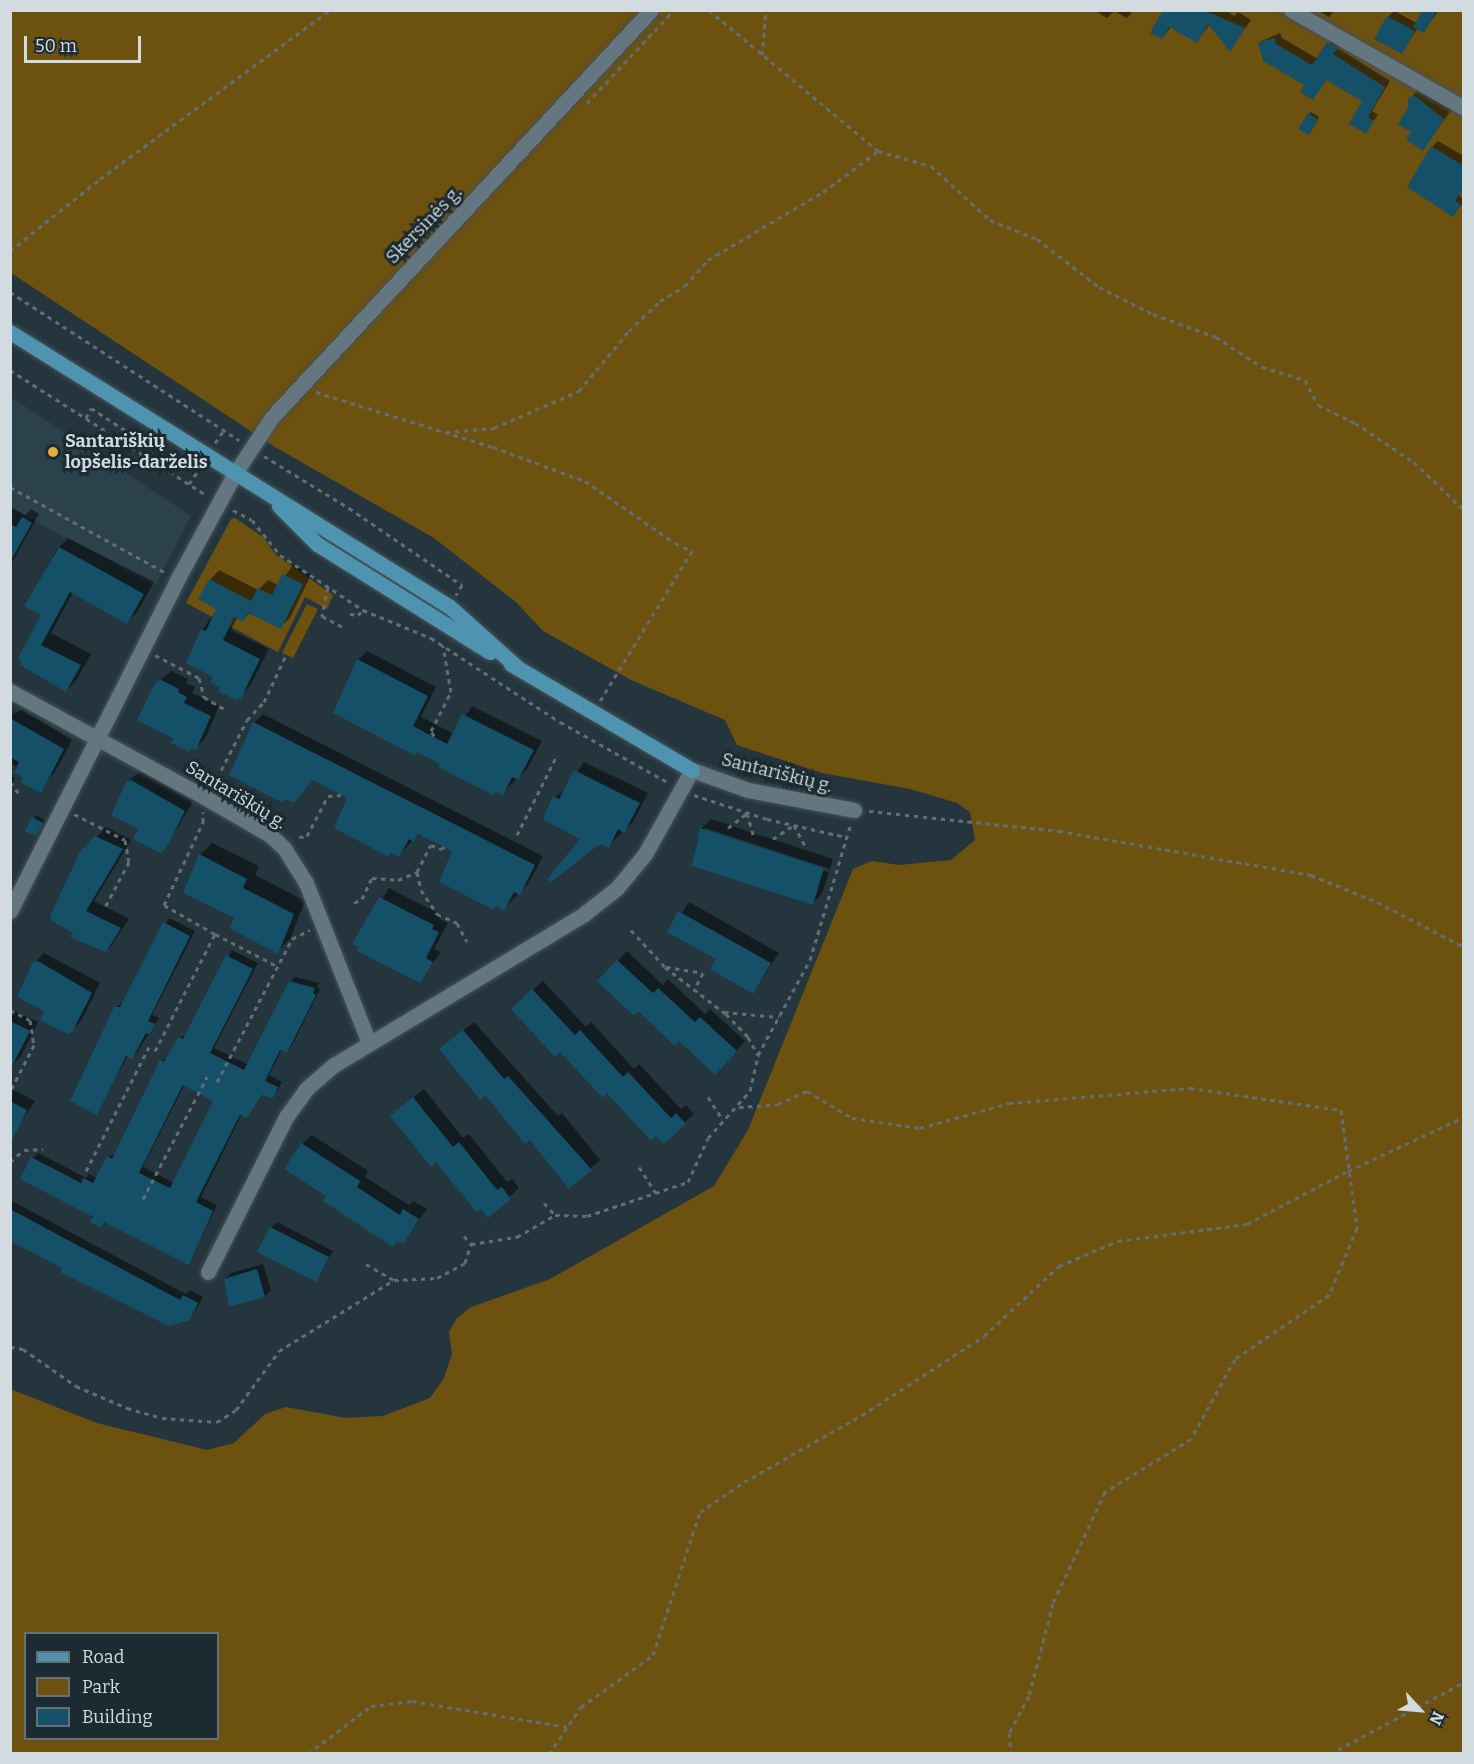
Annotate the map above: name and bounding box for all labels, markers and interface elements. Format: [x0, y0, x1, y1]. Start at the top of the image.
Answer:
scale bar [27, 24, 144, 62]
text: 50 m [35, 35, 77, 57]
street label: Skersinės g. [382, 182, 466, 268]
place label: Santariškių lopšelis-darželis [65, 431, 208, 474]
marker: Santariškių lopšelis-darželis [46, 445, 60, 459]
street label: Santariškių g. [719, 749, 835, 797]
street label: Santariškių g. [182, 756, 290, 834]
legend [24, 1632, 219, 1740]
text: Road [82, 1646, 124, 1668]
text: Park [82, 1676, 120, 1698]
north arrow [1390, 1680, 1450, 1740]
text: Building [82, 1706, 153, 1728]
text: N [1425, 1708, 1448, 1728]

